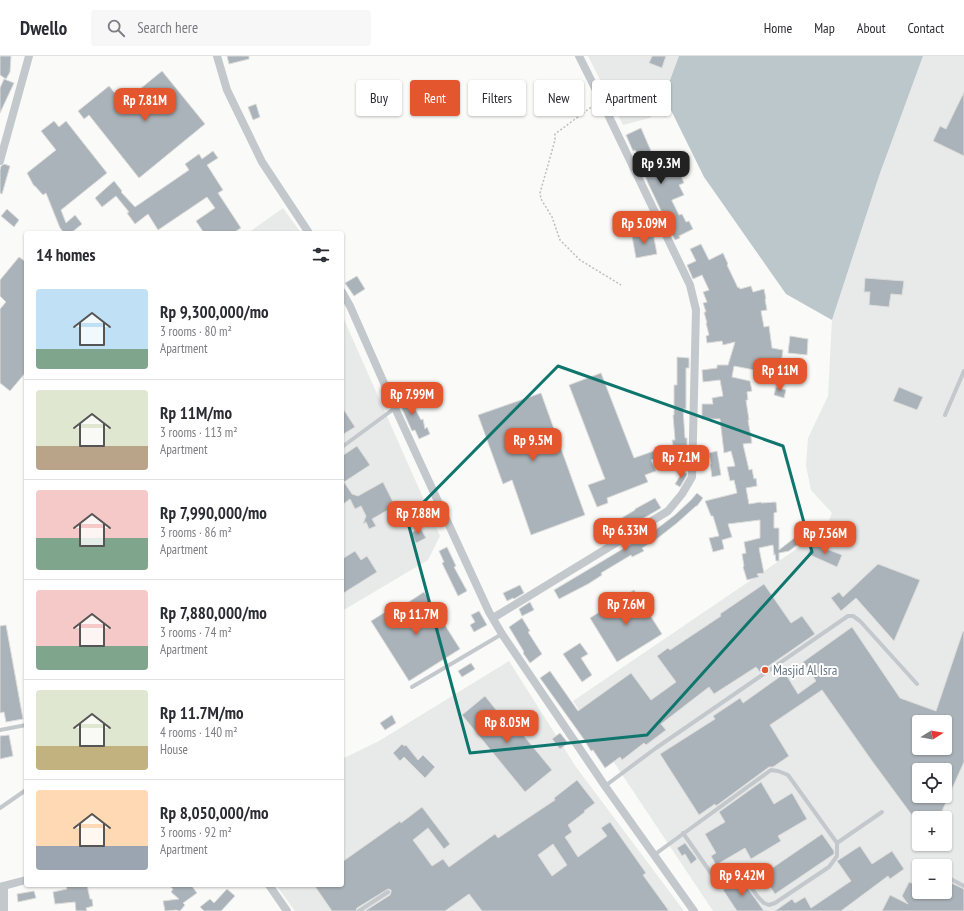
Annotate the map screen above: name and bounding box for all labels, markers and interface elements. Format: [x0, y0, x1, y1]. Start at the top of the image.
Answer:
search box [91, 10, 371, 46]
text: Dwello [20, 16, 67, 40]
icon: search [105, 17, 127, 39]
text: Search here [137, 18, 198, 37]
text: Home [764, 19, 792, 37]
text: Map [814, 19, 835, 37]
text: About [857, 19, 886, 37]
text: Contact [908, 19, 944, 37]
chip: Buy [356, 80, 402, 116]
chip: Rent [410, 80, 460, 116]
chip: Filters [468, 80, 526, 116]
chip: New [534, 80, 584, 116]
chip: Apartment [592, 80, 671, 116]
pin: Rp 7.81M [104, 88, 186, 122]
text: Rp 7.81M [123, 92, 167, 109]
pin: Rp 9.3M [624, 151, 698, 185]
text: Rp 9.3M [642, 155, 680, 172]
pin: Rp 5.09M [603, 211, 685, 245]
text: Rp 5.09M [621, 215, 667, 232]
text: 14 homes [36, 244, 95, 266]
icon: filters [310, 244, 332, 266]
text: Rp 9,300,000/mo [160, 301, 269, 323]
icon: home [68, 305, 116, 353]
text: 3 rooms · 80 m² [160, 323, 232, 340]
text: Apartment [160, 340, 208, 357]
pin: Rp 11M [747, 358, 813, 392]
text: Rp 11M [762, 362, 798, 379]
pin: Rp 7.99M [371, 382, 453, 416]
text: Rp 7.99M [390, 386, 434, 403]
text: Rp 11M/mo [160, 402, 232, 424]
icon: home [68, 406, 116, 454]
text: 3 rooms · 113 m² [160, 424, 238, 441]
pin: Rp 9.5M [496, 428, 570, 462]
text: Rp 9.5M [514, 432, 552, 449]
text: Apartment [160, 441, 208, 458]
pin: Rp 7.1M [644, 445, 718, 479]
text: Rp 7.1M [662, 449, 700, 466]
pin: Rp 7.88M [377, 501, 459, 535]
text: Rp 7,990,000/mo [160, 502, 267, 524]
text: Rp 7.88M [396, 505, 440, 522]
icon: home [68, 506, 116, 554]
pin: Rp 6.33M [584, 518, 666, 552]
pin: Rp 7.56M [784, 521, 866, 555]
text: Rp 6.33M [602, 522, 648, 539]
text: 3 rooms · 86 m² [160, 524, 232, 541]
text: Rp 7.56M [803, 525, 847, 542]
text: Apartment [160, 541, 208, 558]
pin: Rp 7.6M [589, 592, 663, 626]
text: Rp 7.6M [607, 596, 645, 613]
text: Rp 7,880,000/mo [160, 602, 267, 624]
pin: Rp 11.7M [375, 602, 457, 636]
icon: home [68, 606, 116, 654]
text: Rp 11.7M [393, 606, 439, 623]
text: 3 rooms · 74 m² [160, 624, 232, 641]
text: Apartment [160, 641, 208, 658]
place label: Masjid Al Isra [773, 661, 837, 679]
marker: Masjid Al Isra [760, 665, 770, 675]
text: Rp 11.7M/mo [160, 702, 244, 724]
icon: home [68, 706, 116, 754]
pin: Rp 8.05M [466, 710, 548, 744]
text: Rp 8.05M [484, 714, 530, 731]
north arrow [912, 715, 952, 755]
map controls [912, 715, 952, 899]
text: 4 rooms · 140 m² [160, 724, 238, 741]
text: House [160, 741, 188, 758]
button: locate [912, 763, 952, 803]
text: Rp 8,050,000/mo [160, 802, 269, 824]
icon: home [68, 806, 116, 854]
button: + [912, 811, 952, 851]
text: 3 rooms · 92 m² [160, 824, 232, 841]
text: Apartment [160, 841, 208, 858]
button: − [912, 859, 952, 899]
pin: Rp 9.42M [701, 863, 783, 897]
text: Rp 9.42M [719, 867, 765, 884]

